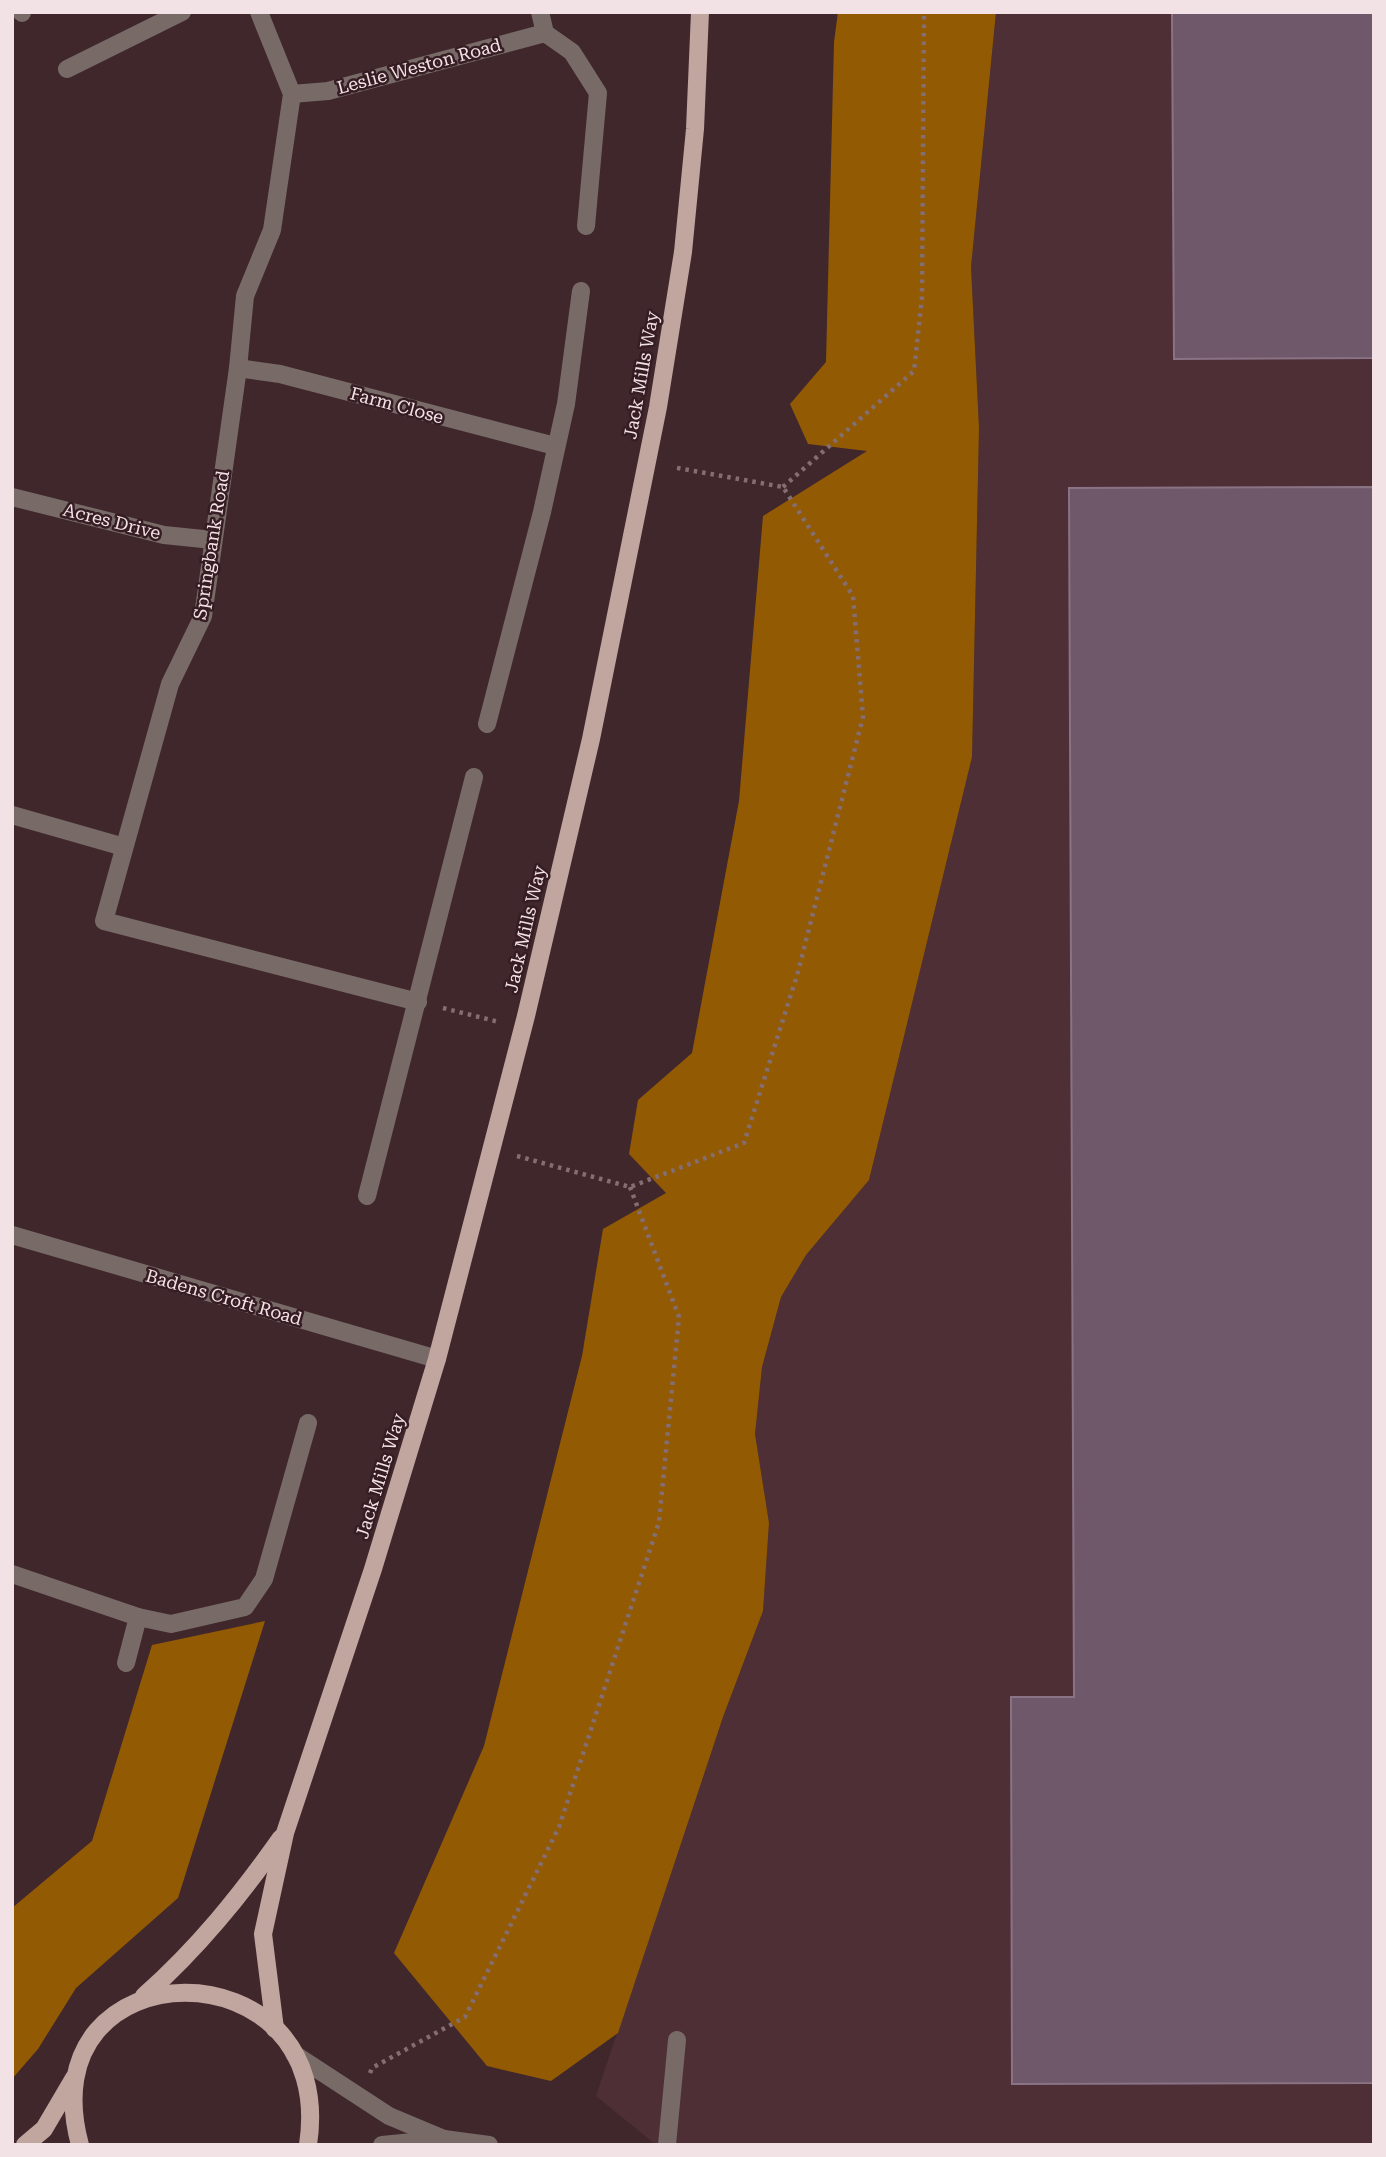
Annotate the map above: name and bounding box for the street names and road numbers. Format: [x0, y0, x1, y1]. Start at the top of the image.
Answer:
street label: Leslie Weston Road [335, 34, 504, 98]
street label: Jack Mills Way [619, 309, 663, 441]
street label: Farm Close [348, 382, 446, 428]
street label: Springbank Road [189, 468, 233, 621]
street label: Acres Drive [61, 499, 163, 543]
street label: Jack Mills Way [500, 863, 550, 995]
street label: Badens Croft Road [143, 1265, 305, 1329]
street label: Jack Mills Way [351, 1410, 409, 1541]

